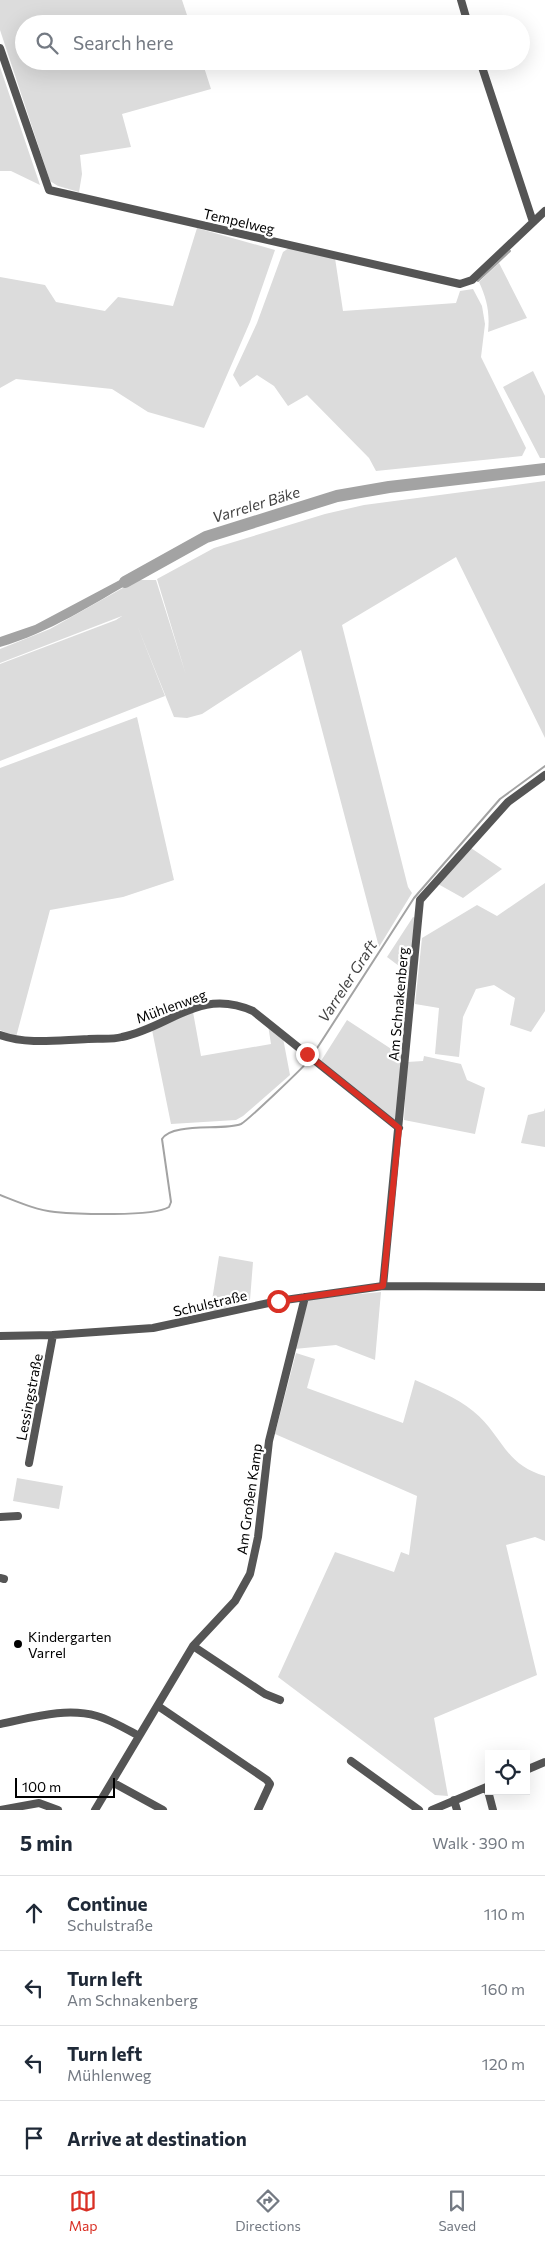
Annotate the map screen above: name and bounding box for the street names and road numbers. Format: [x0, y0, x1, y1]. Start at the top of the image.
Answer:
street label: Tempelweg [202, 205, 277, 238]
street label: Am Schnakenberg [385, 946, 411, 1062]
street label: Mühlenweg [133, 985, 209, 1027]
street label: Schulstraße [171, 1286, 249, 1320]
street label: Lessingstraße [12, 1352, 46, 1442]
street label: Am Großen Kamp [233, 1442, 265, 1556]

